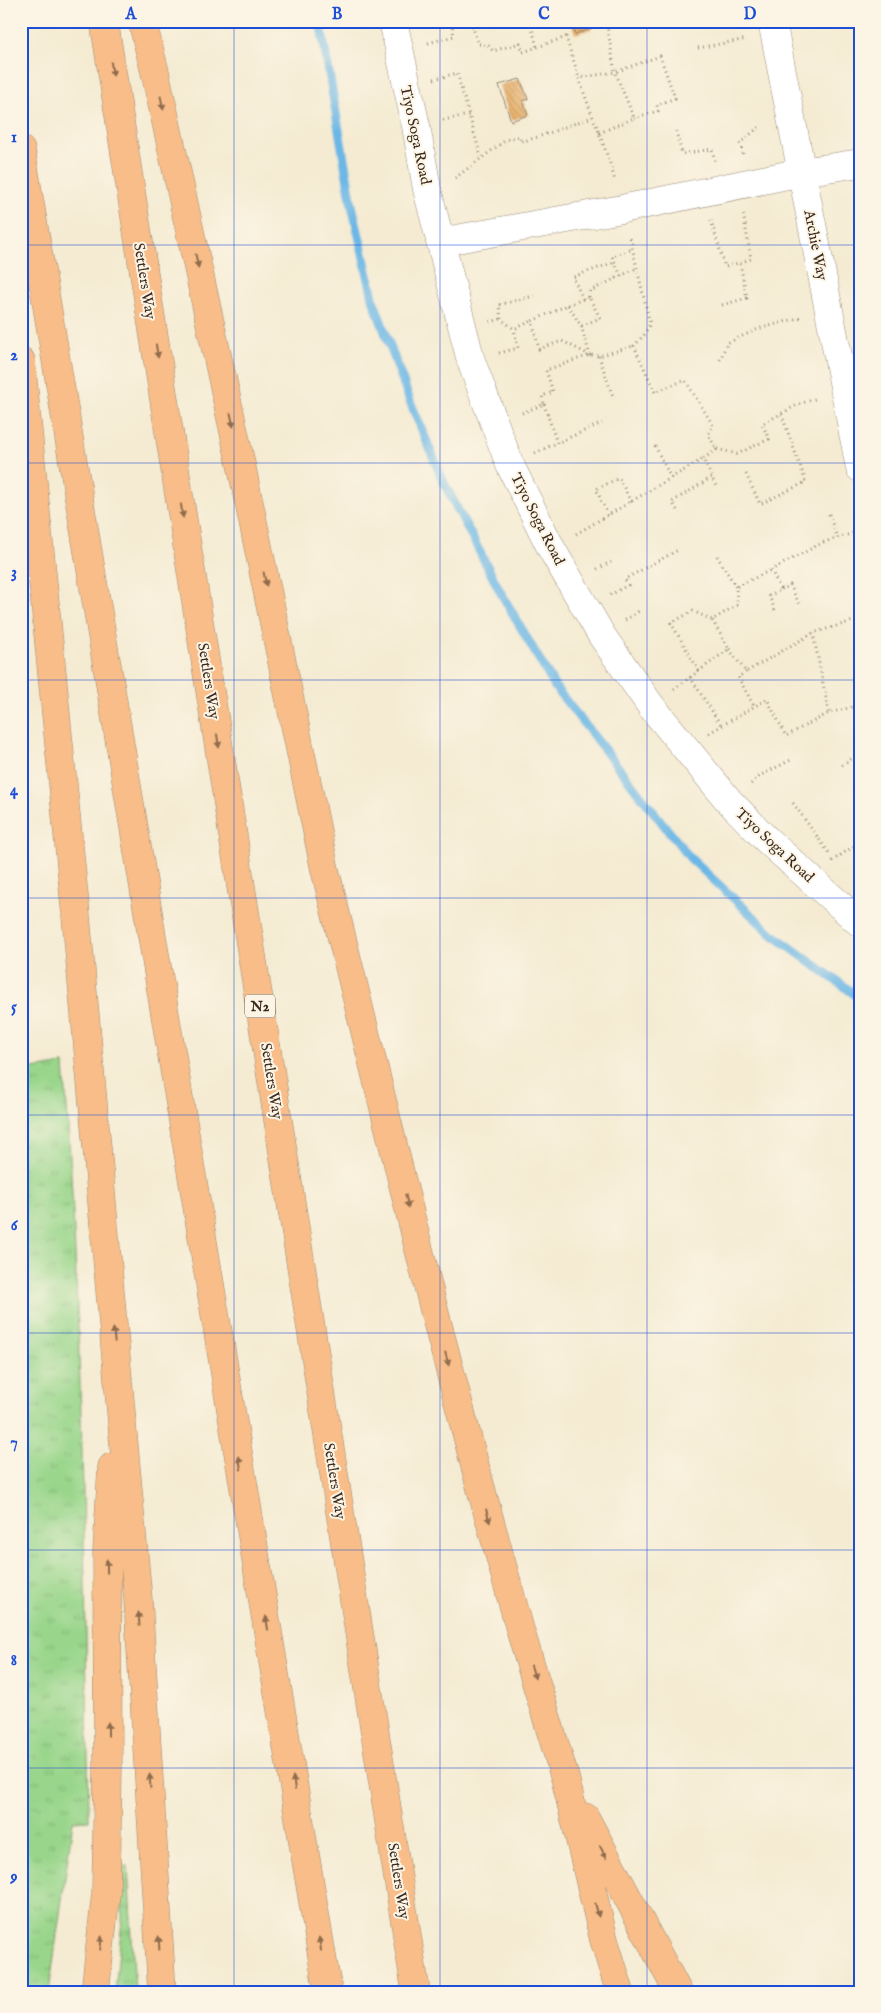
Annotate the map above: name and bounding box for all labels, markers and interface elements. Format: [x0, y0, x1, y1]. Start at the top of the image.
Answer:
text: A [125, 5, 138, 25]
text: B [332, 5, 343, 25]
text: C [538, 5, 550, 25]
text: D [744, 5, 757, 25]
one-way arrow [108, 62, 116, 78]
street label: Tiyo Soga Road [396, 84, 436, 187]
one-way arrow [158, 95, 166, 110]
text: 1 [11, 128, 17, 148]
street label: Archie Way [799, 207, 832, 282]
street label: Settlers Way [129, 242, 160, 321]
one-way arrow [193, 254, 201, 269]
one-way arrow [153, 343, 161, 359]
text: 2 [10, 346, 18, 366]
one-way arrow [228, 412, 236, 428]
street label: Tiyo Soga Road [506, 470, 569, 569]
one-way arrow [178, 504, 186, 520]
text: 3 [11, 563, 17, 583]
one-way arrow [261, 571, 269, 587]
street label: Settlers Way [193, 642, 224, 721]
one-way arrow [215, 733, 223, 749]
text: 4 [10, 781, 19, 801]
street label: Tiyo Soga Road [731, 804, 819, 887]
road number: N2 [245, 994, 275, 1018]
text: 5 [11, 998, 17, 1018]
street label: Settlers Way [256, 1042, 287, 1121]
one-way arrow [403, 1194, 411, 1209]
text: 6 [11, 1216, 19, 1236]
one-way arrow [110, 1327, 118, 1343]
one-way arrow [443, 1352, 451, 1367]
text: 7 [10, 1433, 18, 1453]
street label: Settlers Way [319, 1442, 350, 1521]
one-way arrow [236, 1454, 244, 1470]
one-way arrow [485, 1509, 493, 1524]
one-way arrow [103, 1558, 111, 1574]
one-way arrow [135, 1610, 143, 1626]
one-way arrow [263, 1615, 271, 1631]
text: 8 [11, 1651, 17, 1671]
one-way arrow [529, 1665, 537, 1680]
one-way arrow [104, 1720, 112, 1736]
one-way arrow [146, 1773, 154, 1789]
one-way arrow [289, 1775, 297, 1791]
street label: Settlers Way [383, 1842, 414, 1921]
one-way arrow [599, 1845, 608, 1859]
text: 9 [10, 1868, 18, 1888]
one-way arrow [593, 1903, 601, 1918]
one-way arrow [97, 1935, 105, 1951]
one-way arrow [155, 1935, 163, 1951]
one-way arrow [316, 1935, 324, 1951]

